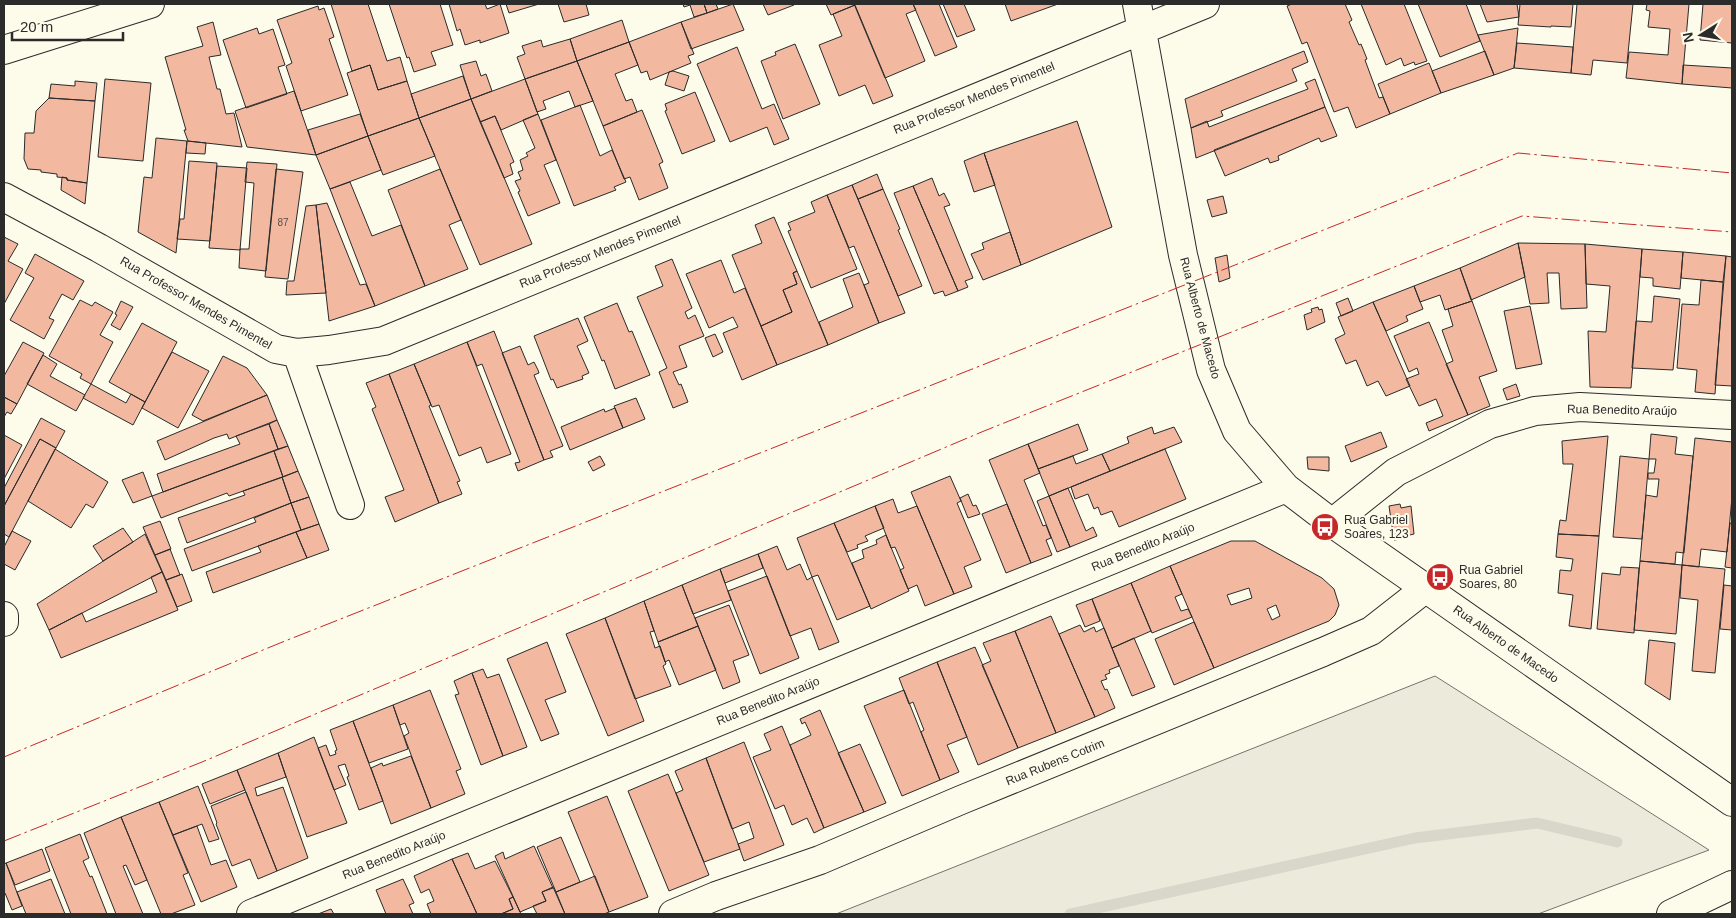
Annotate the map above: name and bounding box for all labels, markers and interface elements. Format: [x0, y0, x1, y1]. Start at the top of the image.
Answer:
scale bar [12, 10, 124, 42]
north arrow [1676, 10, 1726, 60]
text: 20 m [20, 18, 53, 35]
text: N [1679, 31, 1697, 44]
street label: Rua Professor Mendes Pimentel [891, 59, 1057, 137]
street label: Rua Professor Mendes Pimentel [517, 213, 683, 291]
house number: 87 [277, 217, 289, 228]
street label: Rua Professor Mendes Pimentel [118, 254, 274, 352]
street label: Rua Alberto de Macedo [1177, 256, 1223, 381]
street label: Rua Benedito Araújo [1567, 402, 1677, 418]
bus stop icon: Rua Gabriel Soares, 123 [1310, 512, 1340, 542]
place label: Rua Gabriel Soares, 123 [1344, 513, 1409, 541]
street label: Rua Benedito Araújo [1089, 520, 1197, 574]
bus stop icon: Rua Gabriel Soares, 80 [1425, 562, 1455, 592]
place label: Rua Gabriel Soares, 80 [1459, 563, 1523, 591]
street label: Rua Alberto de Macedo [1451, 602, 1562, 686]
street label: Rua Benedito Araújo [714, 674, 822, 728]
street label: Rua Rubens Cotrim [1004, 736, 1106, 788]
street label: Rua Benedito Araújo [340, 828, 448, 882]

